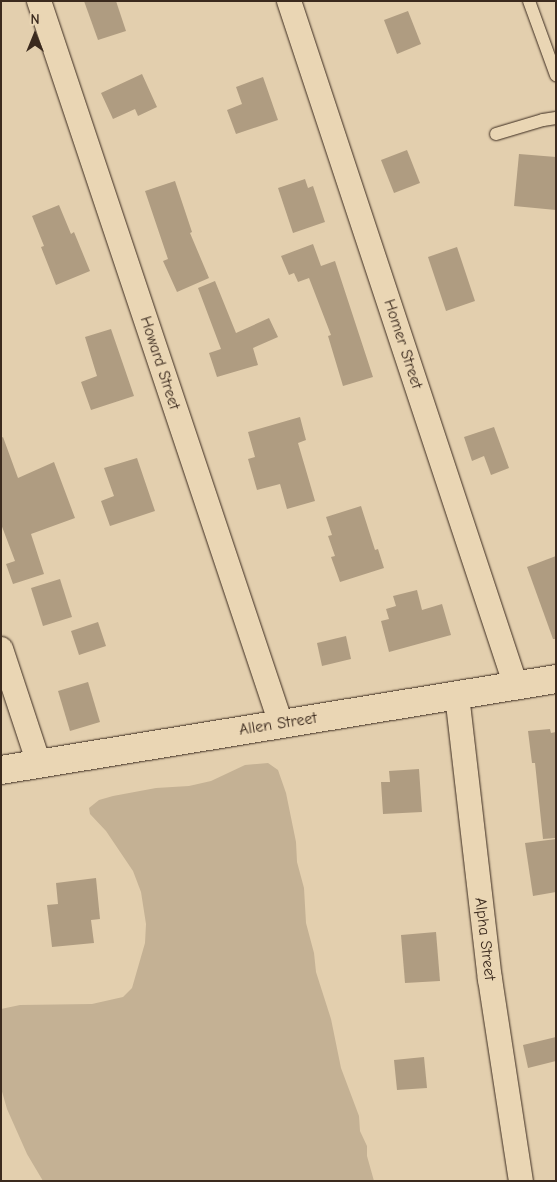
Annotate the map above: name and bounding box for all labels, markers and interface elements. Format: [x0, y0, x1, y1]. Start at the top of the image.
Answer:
north arrow [10, 10, 60, 60]
text: N [30, 11, 40, 28]
street label: Homer Street [379, 297, 427, 391]
street label: Howard Street [136, 314, 184, 412]
street label: Allen Street [238, 708, 318, 740]
street label: Alpha Street [470, 896, 500, 982]

